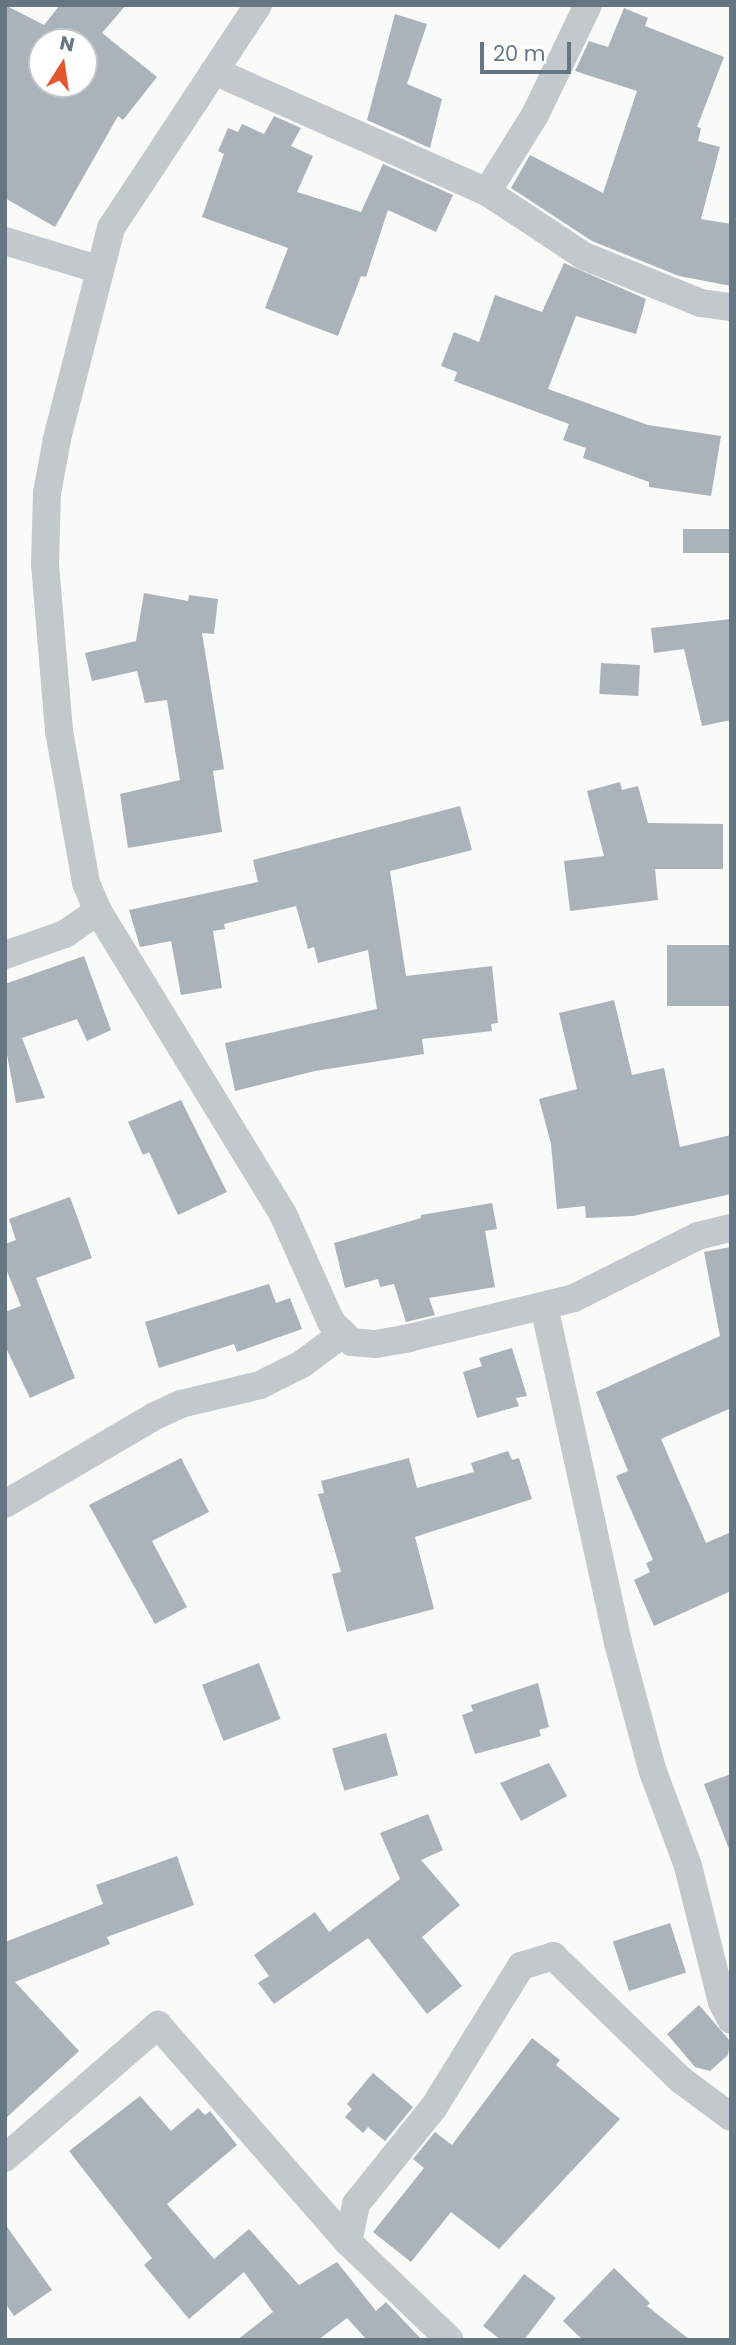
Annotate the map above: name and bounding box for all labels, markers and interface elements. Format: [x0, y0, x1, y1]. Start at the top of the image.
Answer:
north arrow [28, 28, 98, 98]
scale bar [484, 28, 575, 72]
text: N [57, 29, 77, 59]
text: 20 m [493, 39, 546, 68]

